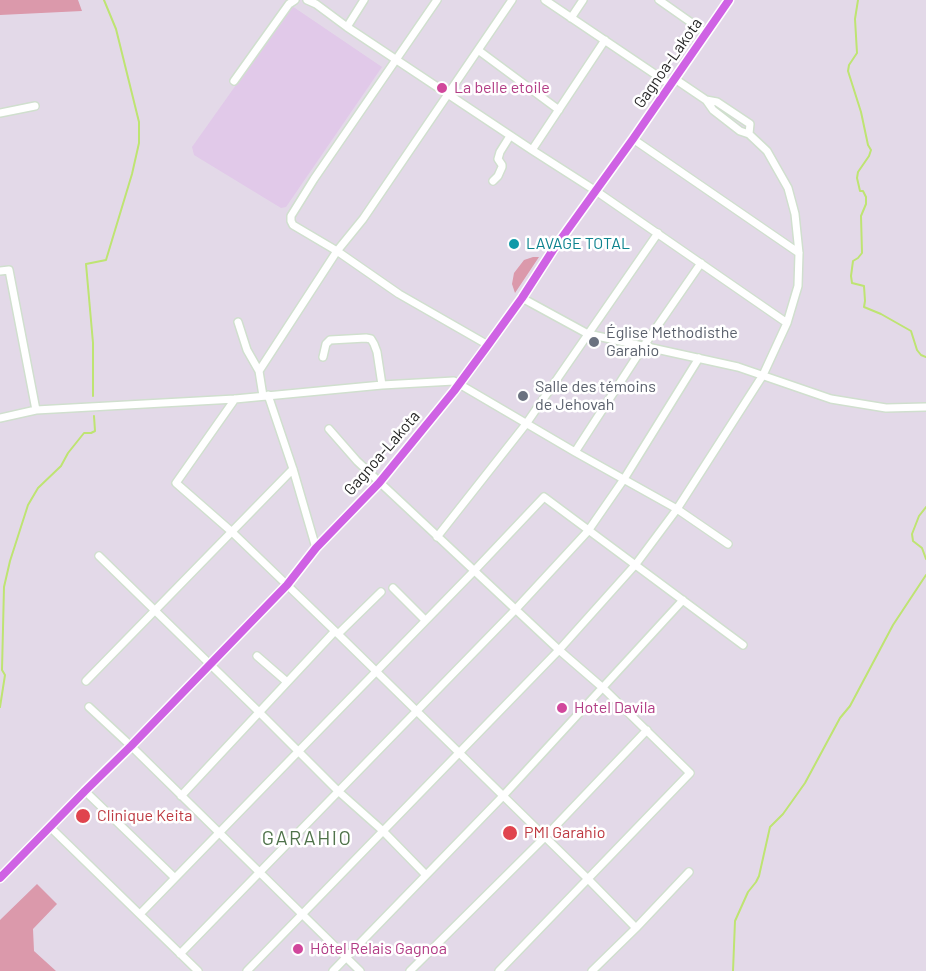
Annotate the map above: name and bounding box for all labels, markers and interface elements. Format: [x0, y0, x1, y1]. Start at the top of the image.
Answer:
street label: Gagnoa-Lakota [630, 14, 706, 112]
place label: La belle etoile [454, 78, 550, 98]
marker: La belle etoile [435, 81, 449, 95]
place label: LAVAGE TOTAL [526, 234, 630, 254]
marker: LAVAGE TOTAL [507, 237, 521, 251]
place label: Église Methodisthe Garahio [606, 323, 738, 361]
marker: Église Methodisthe Garahio [587, 335, 601, 349]
place label: Salle des témoins de Jehovah [535, 377, 656, 415]
marker: Salle des témoins de Jehovah [516, 389, 530, 403]
street label: Gagnoa-Lakota [340, 407, 424, 499]
place label: Hotel Davila [574, 698, 655, 718]
marker: Hotel Davila [555, 701, 569, 715]
place label: Clinique Keita [97, 806, 192, 826]
marker: Clinique Keita [74, 807, 92, 825]
place label: PMI Garahio [524, 823, 606, 843]
marker: PMI Garahio [501, 824, 519, 842]
district label: GARAHIO [262, 826, 352, 850]
place label: Hôtel Relais Gagnoa [310, 939, 447, 959]
marker: Hôtel Relais Gagnoa [291, 942, 305, 956]

